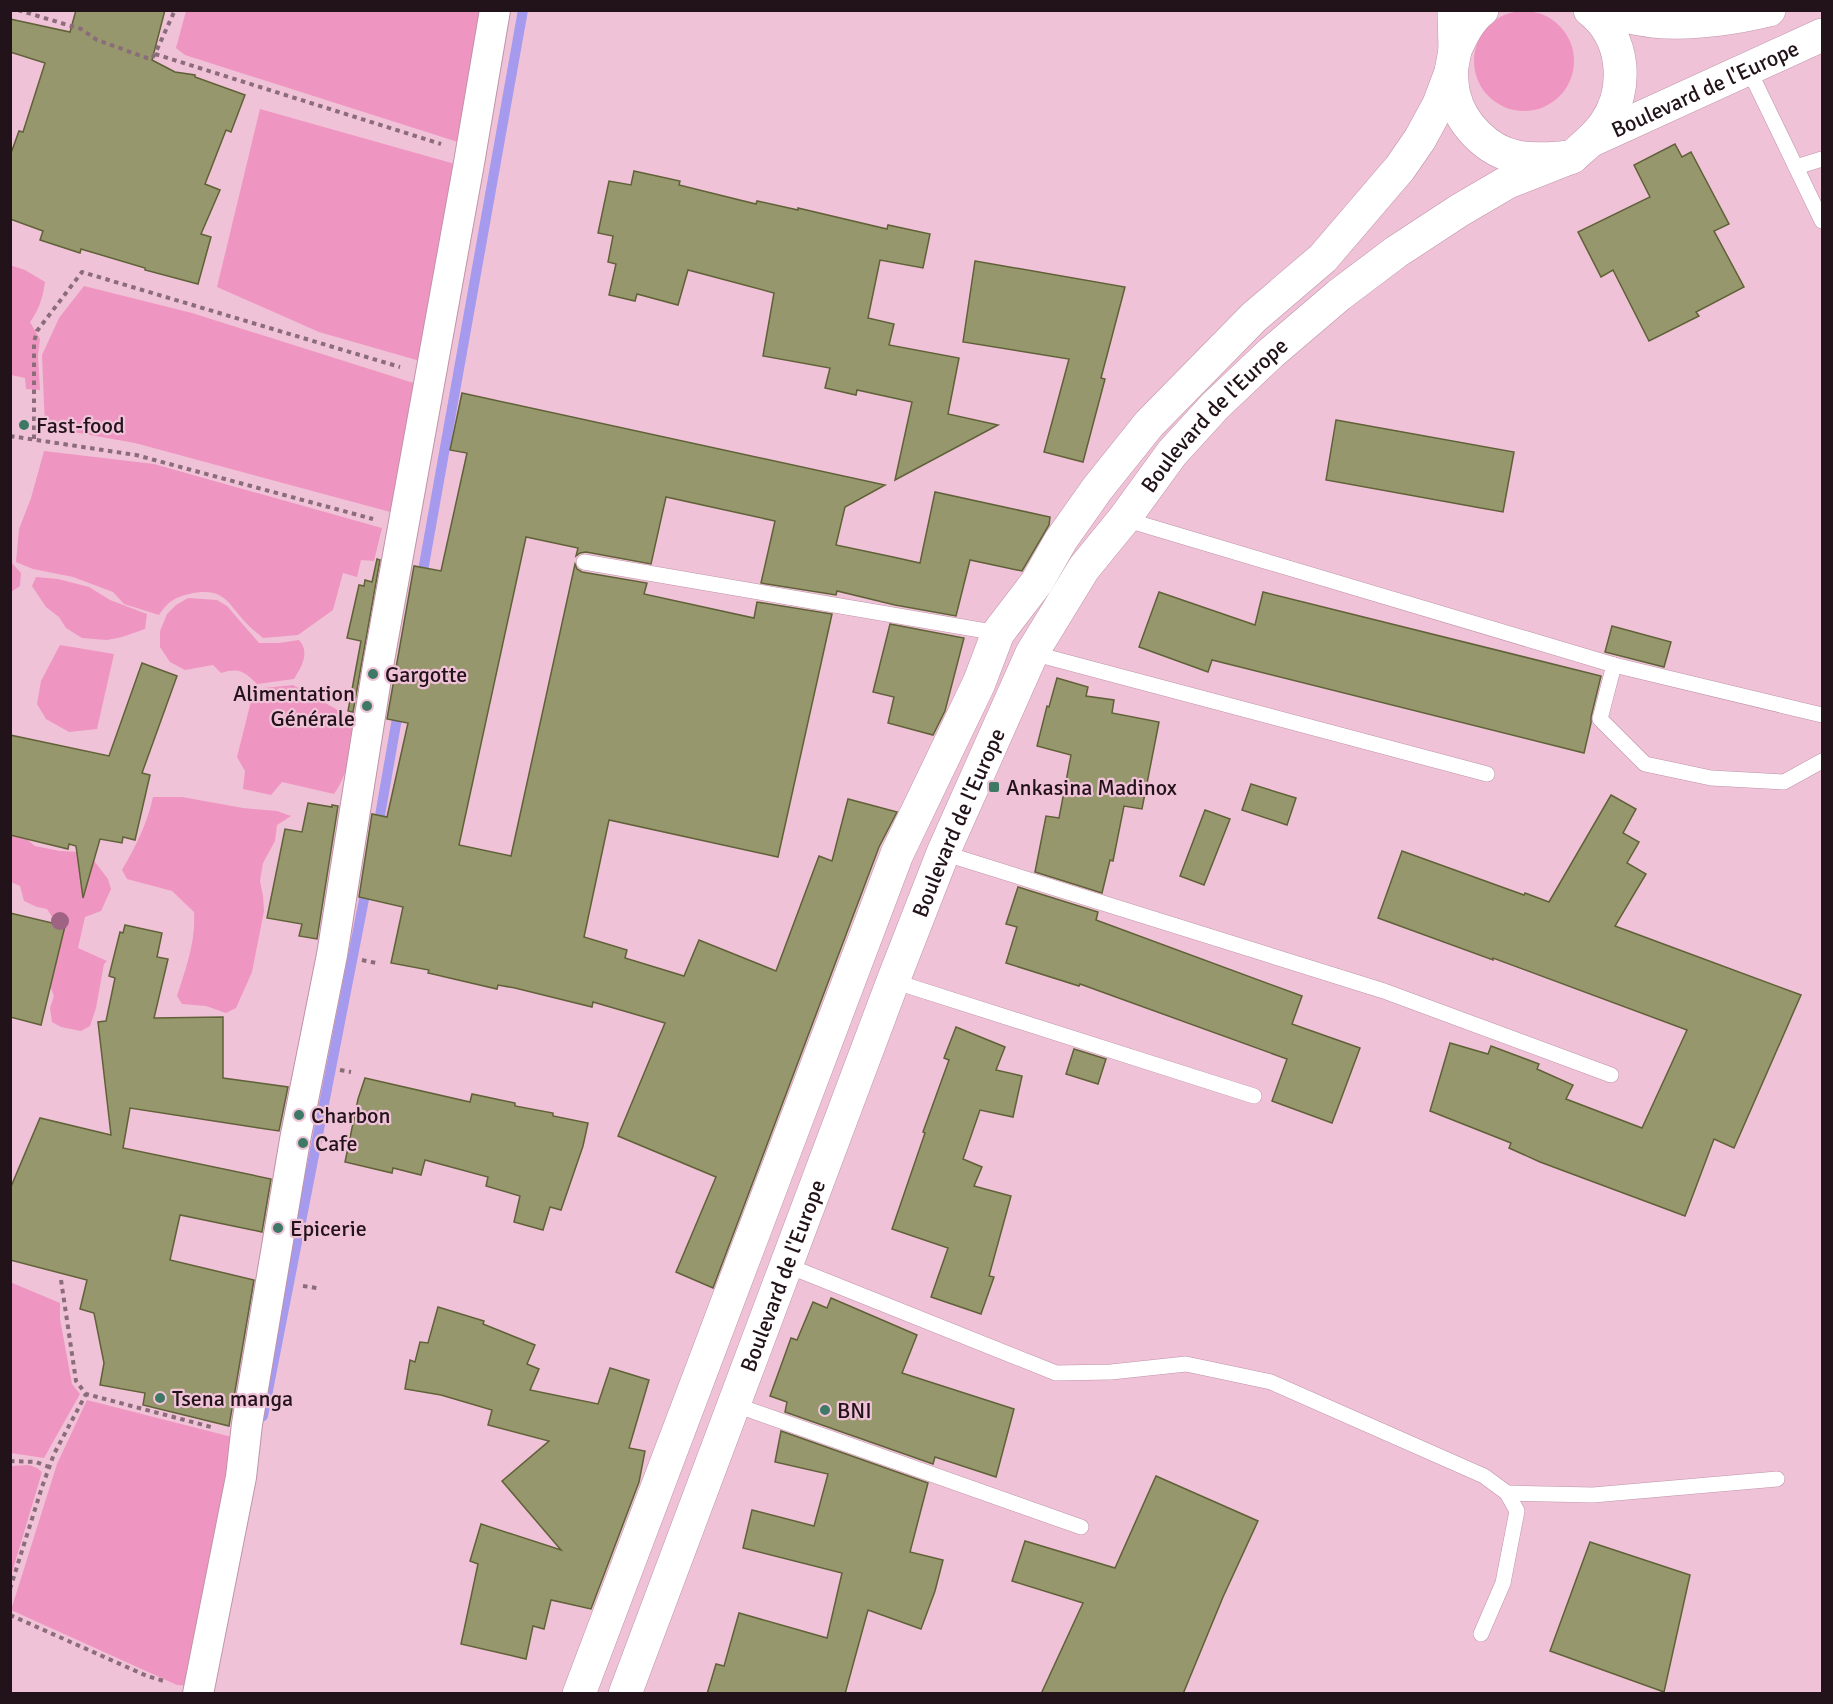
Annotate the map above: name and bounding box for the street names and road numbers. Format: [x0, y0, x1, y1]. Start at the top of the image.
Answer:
street label: Boulevard de l'Europe [1607, 34, 1803, 143]
street label: Boulevard de l'Europe [1134, 331, 1293, 497]
street label: Boulevard de l'Europe [906, 724, 1010, 921]
street label: Boulevard de l'Europe [734, 1176, 831, 1375]

